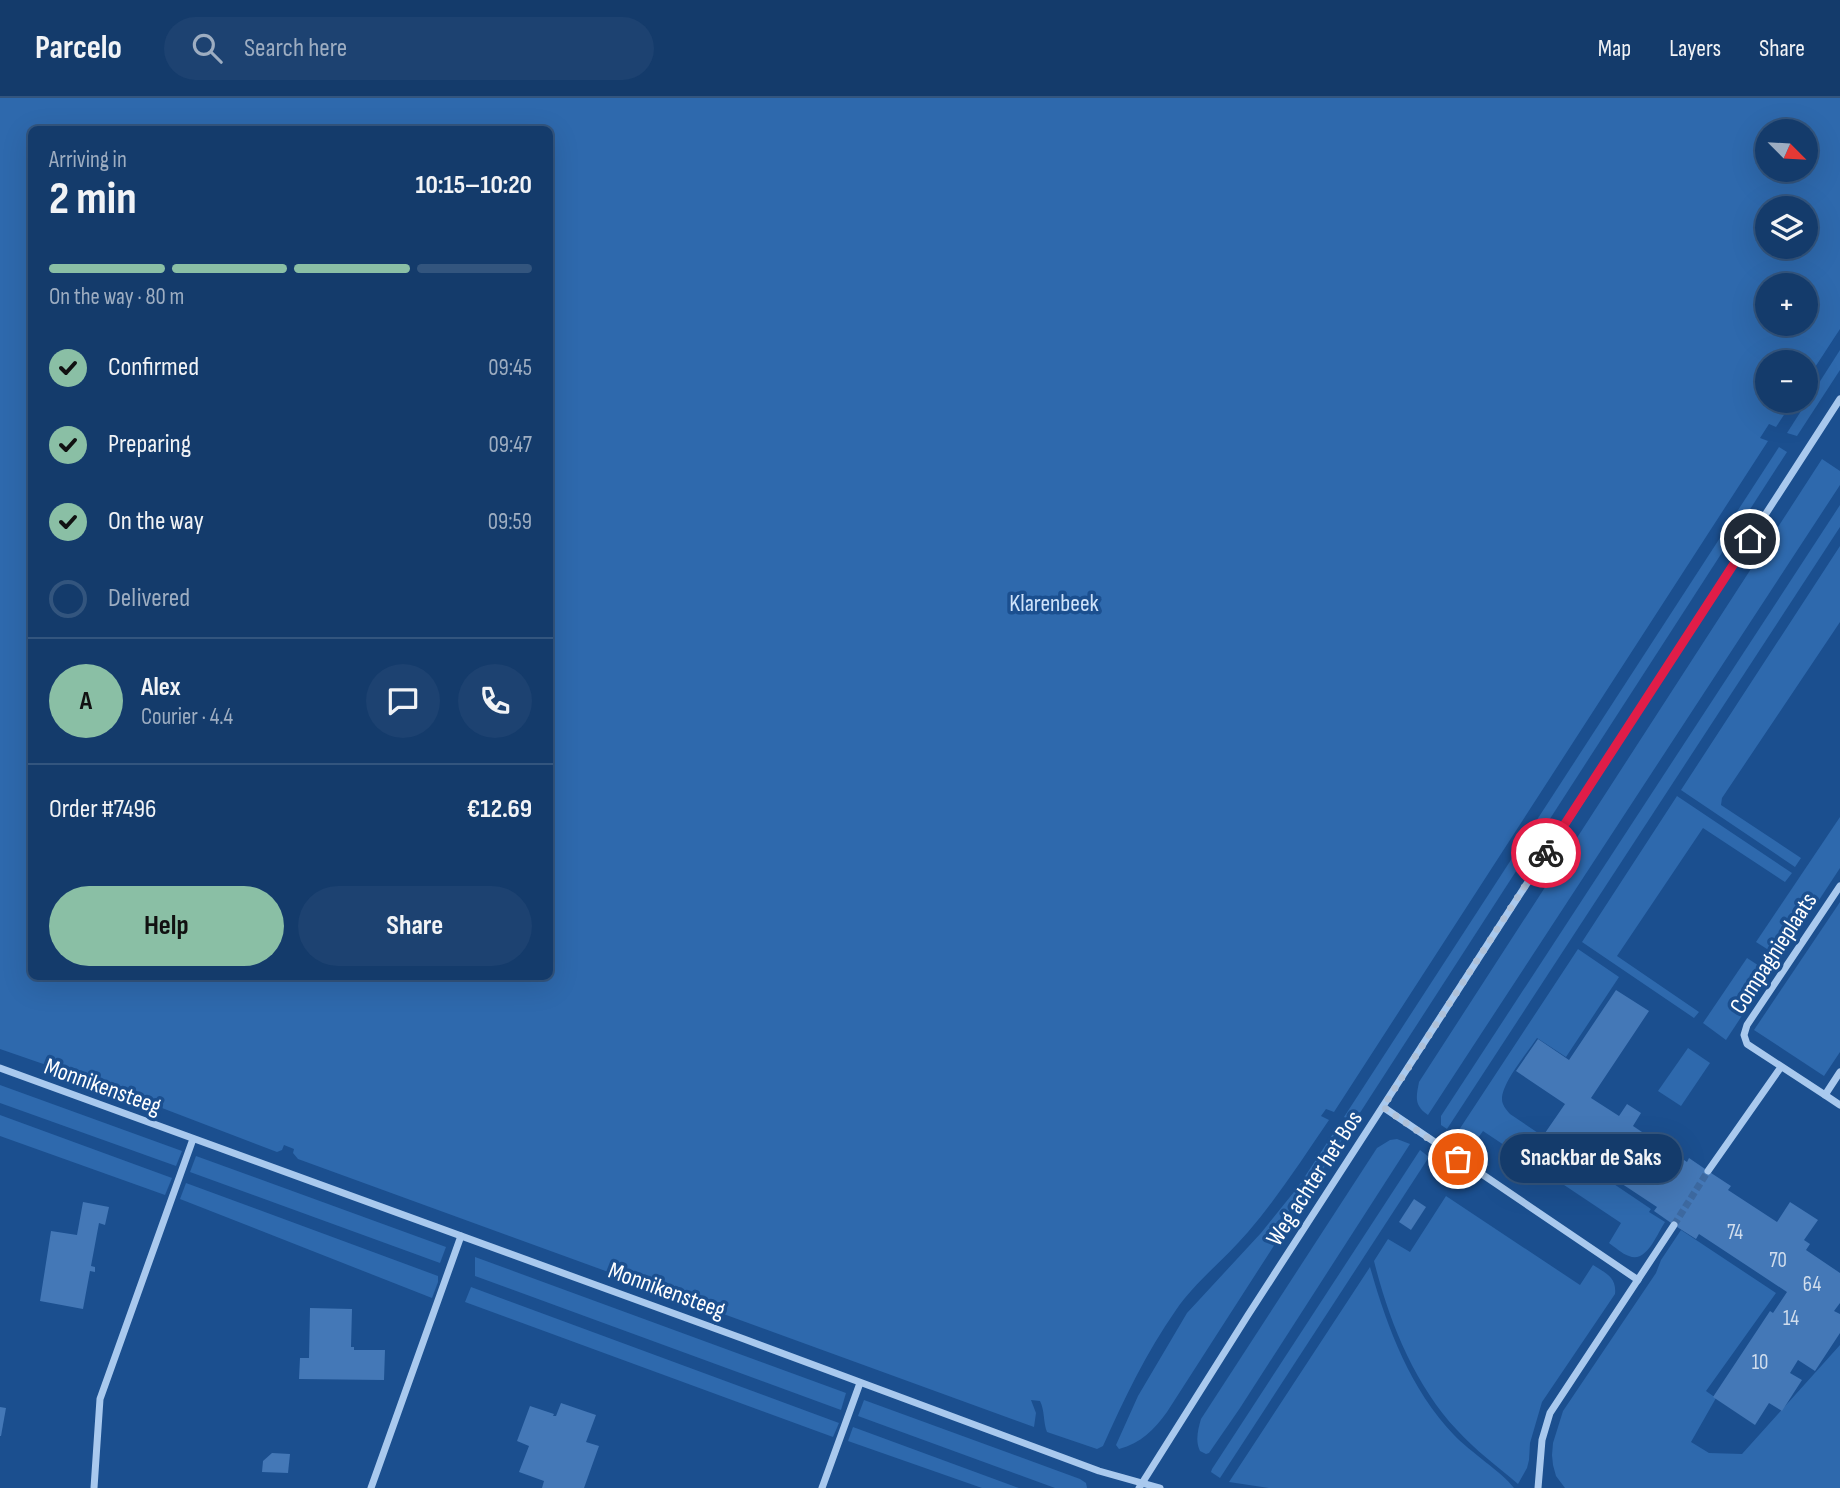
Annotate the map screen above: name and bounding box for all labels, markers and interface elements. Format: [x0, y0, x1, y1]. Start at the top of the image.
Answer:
search box [164, 17, 654, 80]
text: Parcelo [35, 28, 122, 68]
icon: search [188, 29, 226, 67]
text: Search here [244, 33, 347, 64]
text: Map [1598, 34, 1631, 63]
text: Layers [1669, 34, 1721, 63]
text: Share [1759, 34, 1805, 63]
north arrow [1755, 119, 1818, 182]
map controls [1755, 119, 1818, 413]
text: Arriving in [49, 146, 127, 174]
text: 10:15–10:20 [415, 170, 532, 201]
text: 2 min [49, 172, 137, 227]
button: layers [1755, 196, 1818, 259]
button: + [1755, 273, 1818, 336]
text: On the way · 80 m [49, 283, 184, 311]
icon: check [49, 349, 87, 387]
button: − [1755, 350, 1818, 413]
text: Confirmed [108, 352, 199, 383]
text: 09:45 [488, 354, 532, 382]
icon: check [49, 426, 87, 464]
text: Preparing [108, 429, 191, 460]
text: 09:47 [489, 431, 532, 459]
icon: check [49, 503, 87, 541]
text: On the way [108, 506, 204, 537]
text: 09:59 [488, 508, 532, 536]
pin [1720, 509, 1780, 569]
icon: home [1731, 520, 1769, 558]
text: Delivered [108, 583, 190, 614]
park label: Klarenbeek [1009, 589, 1099, 618]
button: chat [366, 664, 440, 738]
button: phone [458, 664, 532, 738]
text: Alex [141, 672, 181, 703]
text: A [80, 686, 92, 717]
text: Courier · 4.4 [141, 703, 233, 731]
text: Order #7496 [49, 794, 156, 825]
text: €12.69 [467, 794, 532, 825]
courier [1511, 818, 1581, 888]
icon: bike [1527, 834, 1565, 872]
button: Help [49, 886, 284, 966]
button: Share [298, 886, 532, 966]
street label: Compagnieplaats [1724, 887, 1823, 1019]
street label: Monnikensteeg [40, 1052, 165, 1121]
street label: Weg achter het Bos [1260, 1105, 1369, 1251]
pin [1428, 1129, 1488, 1189]
callout: Snackbar de Saks [1500, 1134, 1682, 1184]
icon: bag [1439, 1140, 1477, 1178]
text: Snackbar de Saks [1521, 1144, 1662, 1172]
house number: 74 [1727, 1220, 1743, 1245]
house number: 70 [1769, 1248, 1787, 1273]
street label: Monnikensteeg [604, 1256, 729, 1325]
house number: 64 [1803, 1272, 1821, 1297]
house number: 14 [1783, 1306, 1799, 1331]
house number: 10 [1752, 1350, 1768, 1375]

